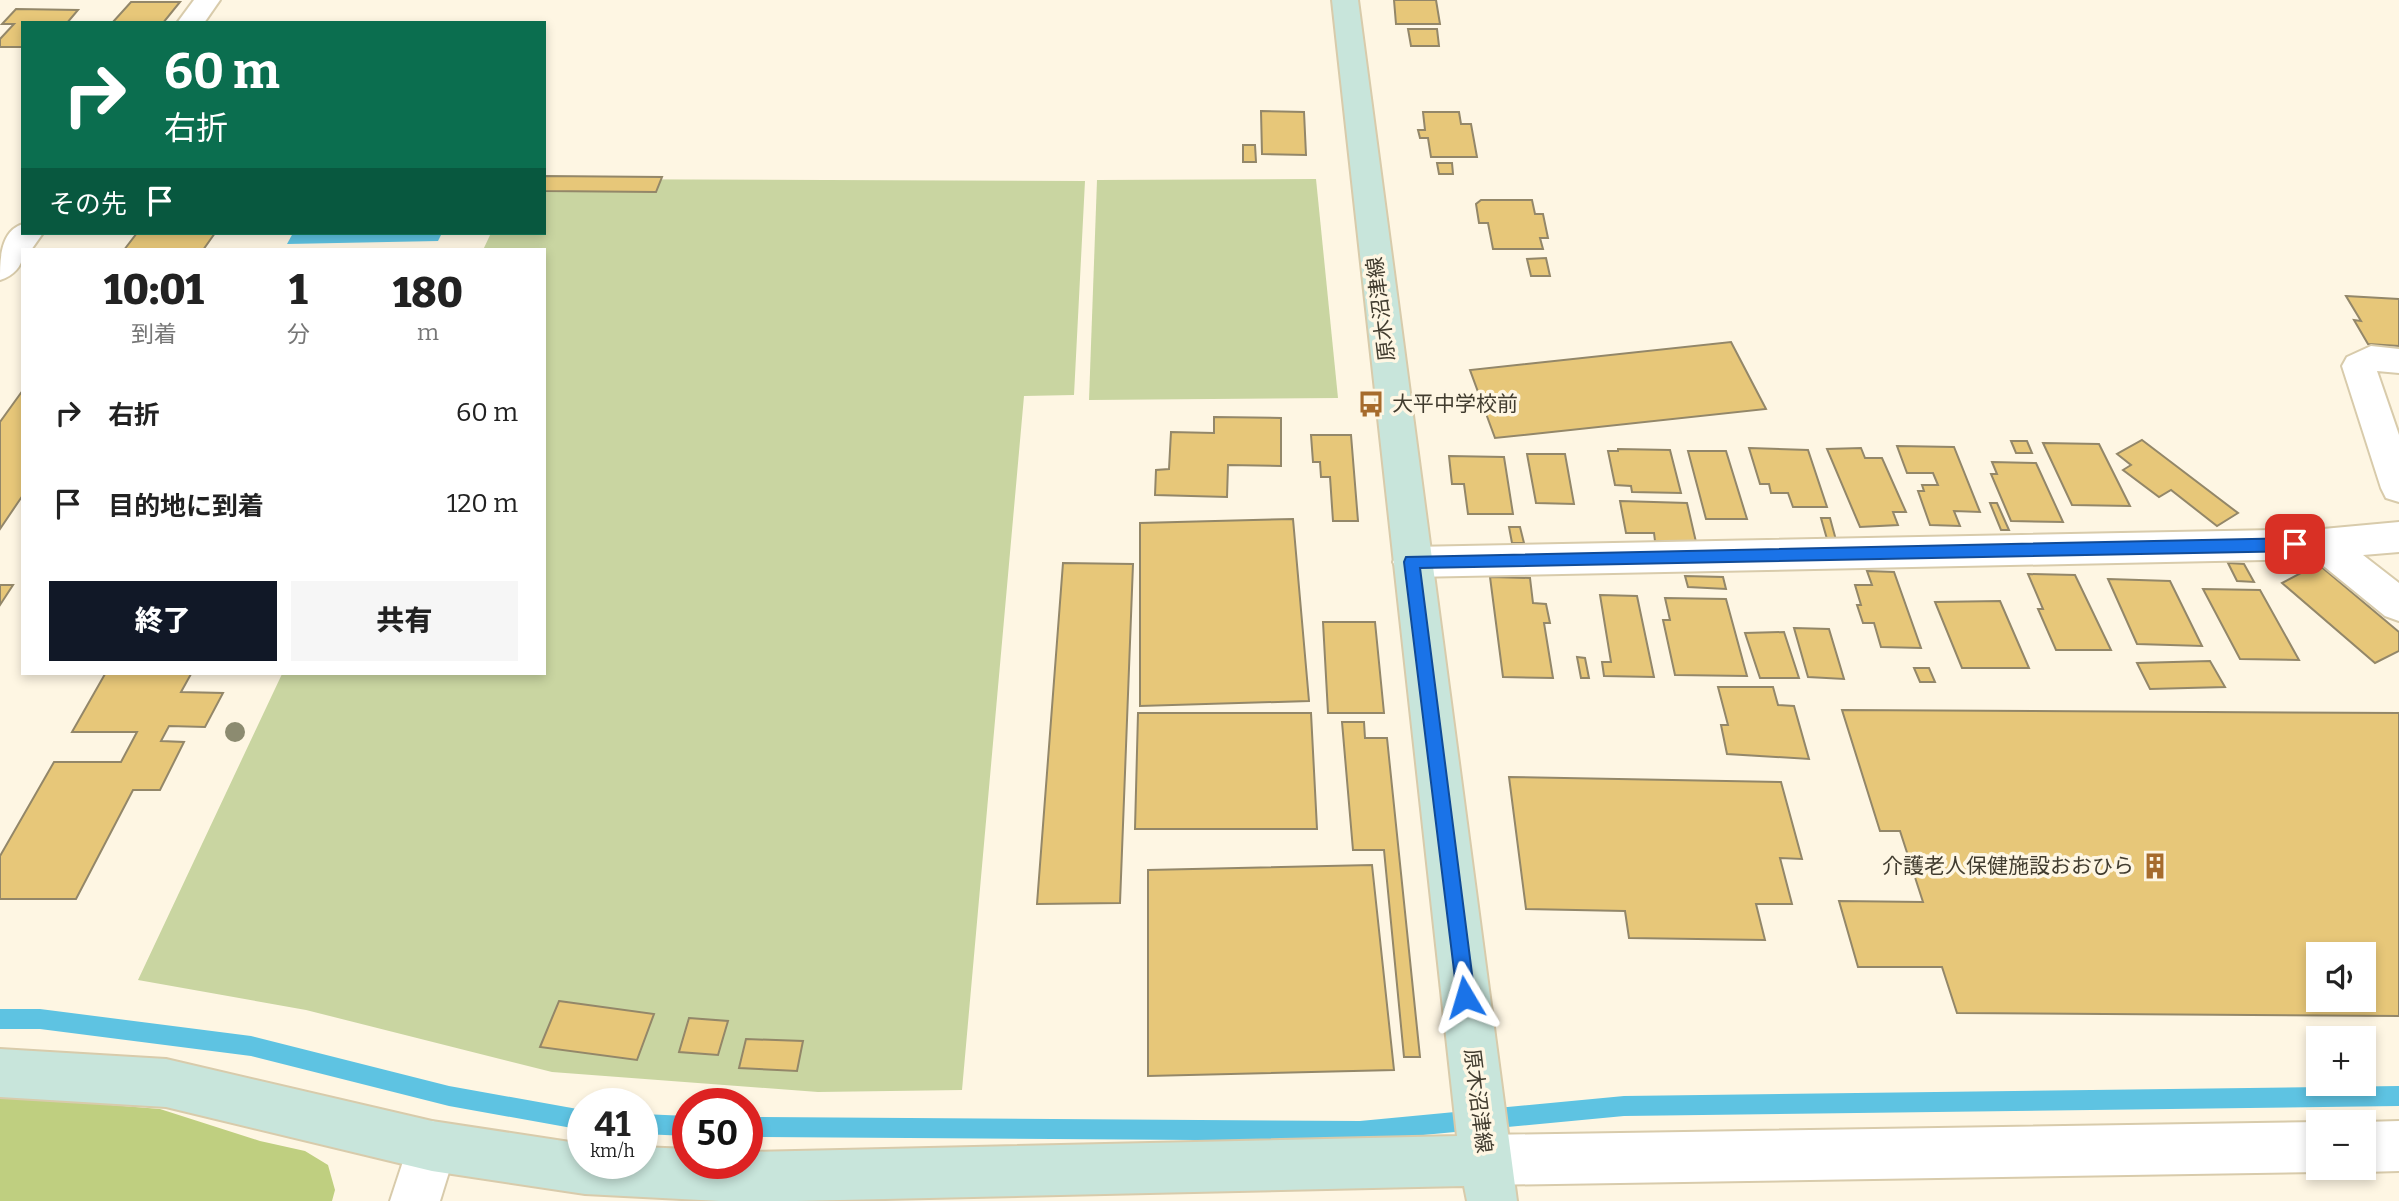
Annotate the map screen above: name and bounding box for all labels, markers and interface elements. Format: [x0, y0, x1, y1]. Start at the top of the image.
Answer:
text: 60 m [164, 42, 280, 101]
icon: right [49, 49, 140, 140]
text: 右折 [164, 109, 228, 147]
icon: arrive [141, 182, 179, 220]
text: その先 [49, 189, 127, 220]
street label: 原木沼津線 [1362, 255, 1400, 363]
text: 10:01 [104, 265, 204, 315]
text: 1 [289, 265, 308, 315]
text: 180 [393, 268, 463, 318]
text: m [417, 318, 439, 346]
text: 到着 [131, 320, 177, 348]
text: 分 [287, 320, 310, 348]
bus stop icon: 大平中学校前 [1356, 389, 1386, 419]
place label: 大平中学校前 [1392, 391, 1518, 417]
icon: right [49, 394, 87, 432]
text: 60 m [456, 397, 518, 428]
text: 右折 [108, 400, 160, 431]
icon: arrive [49, 485, 87, 523]
text: 120 m [447, 488, 518, 519]
text: 目的地に到着 [108, 491, 264, 522]
pin [2265, 514, 2325, 574]
icon: arrive [2276, 525, 2314, 563]
button: 終了 [49, 581, 277, 661]
button: 共有 [291, 581, 518, 661]
building icon: 介護老人保健施設おおひら [2140, 851, 2170, 881]
place label: 介護老人保健施設おおひら [1882, 853, 2134, 879]
map controls [2306, 942, 2376, 1180]
button: sound [2306, 942, 2376, 1012]
position arrow [1428, 960, 1502, 1034]
button: + [2306, 1026, 2376, 1096]
street label: 原木沼津線 [1459, 1047, 1497, 1155]
speed limit sign: 50 [672, 1088, 763, 1179]
text: 41 [594, 1103, 631, 1145]
button: − [2306, 1110, 2376, 1180]
text: km/h [590, 1140, 635, 1162]

